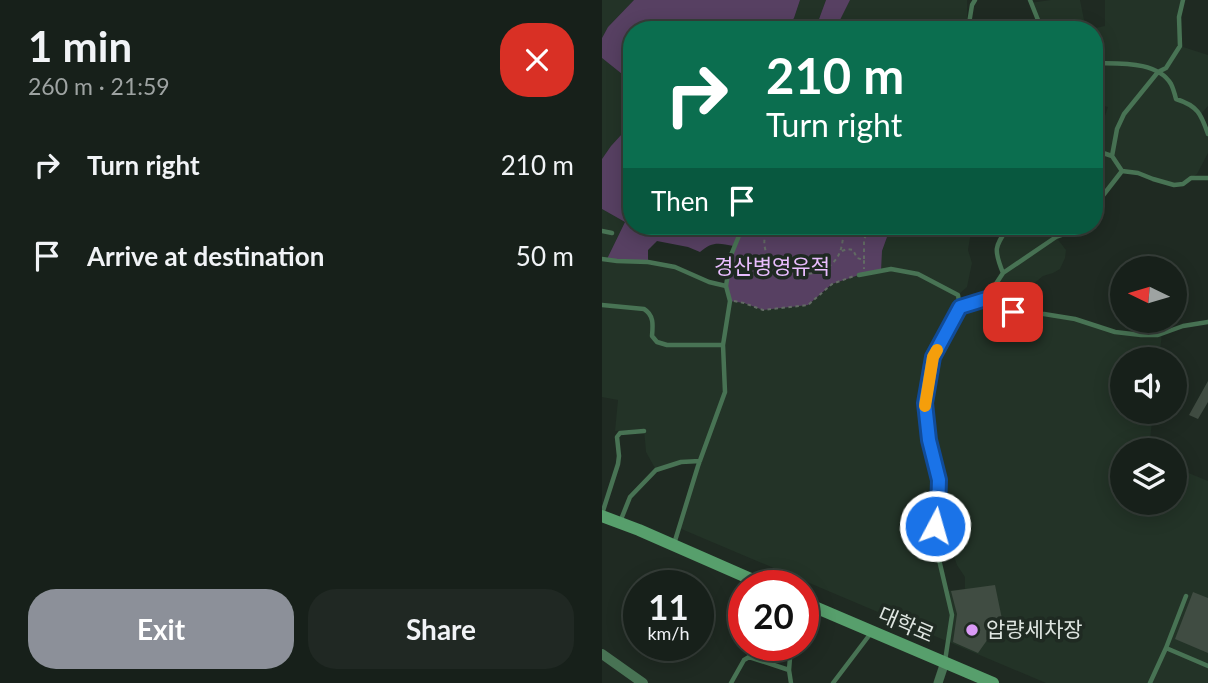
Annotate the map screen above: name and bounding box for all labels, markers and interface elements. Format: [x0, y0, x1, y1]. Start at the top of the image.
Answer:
text: 1 min [28, 21, 132, 71]
button: close [500, 23, 574, 97]
text: 210 m [766, 46, 904, 104]
icon: right [651, 49, 742, 140]
text: 260 m · 21:59 [28, 72, 170, 100]
text: Turn right [766, 105, 902, 144]
icon: right [28, 146, 66, 184]
text: Turn right [87, 149, 200, 181]
text: 210 m [501, 149, 574, 181]
icon: arrive [723, 182, 761, 220]
text: Then [651, 185, 709, 217]
icon: arrive [28, 237, 66, 275]
text: Arrive at destination [87, 240, 324, 272]
text: 50 m [516, 240, 574, 272]
park label: 경산병영유적 [714, 253, 830, 278]
north arrow [1110, 256, 1186, 332]
map controls [1110, 256, 1187, 515]
pin [983, 282, 1043, 342]
icon: arrive [994, 293, 1032, 331]
button: sound [1110, 347, 1187, 424]
button: layers [1110, 438, 1187, 515]
position arrow [898, 489, 972, 563]
speed limit sign: 20 [728, 570, 819, 661]
text: 11 [648, 585, 689, 627]
button: Exit [28, 589, 294, 669]
button: Share [308, 589, 574, 669]
street label: 대학로 [875, 601, 938, 646]
place label: 압량세차장 [986, 616, 1083, 641]
text: km/h [647, 622, 690, 644]
marker: 압량세차장 [964, 622, 980, 638]

